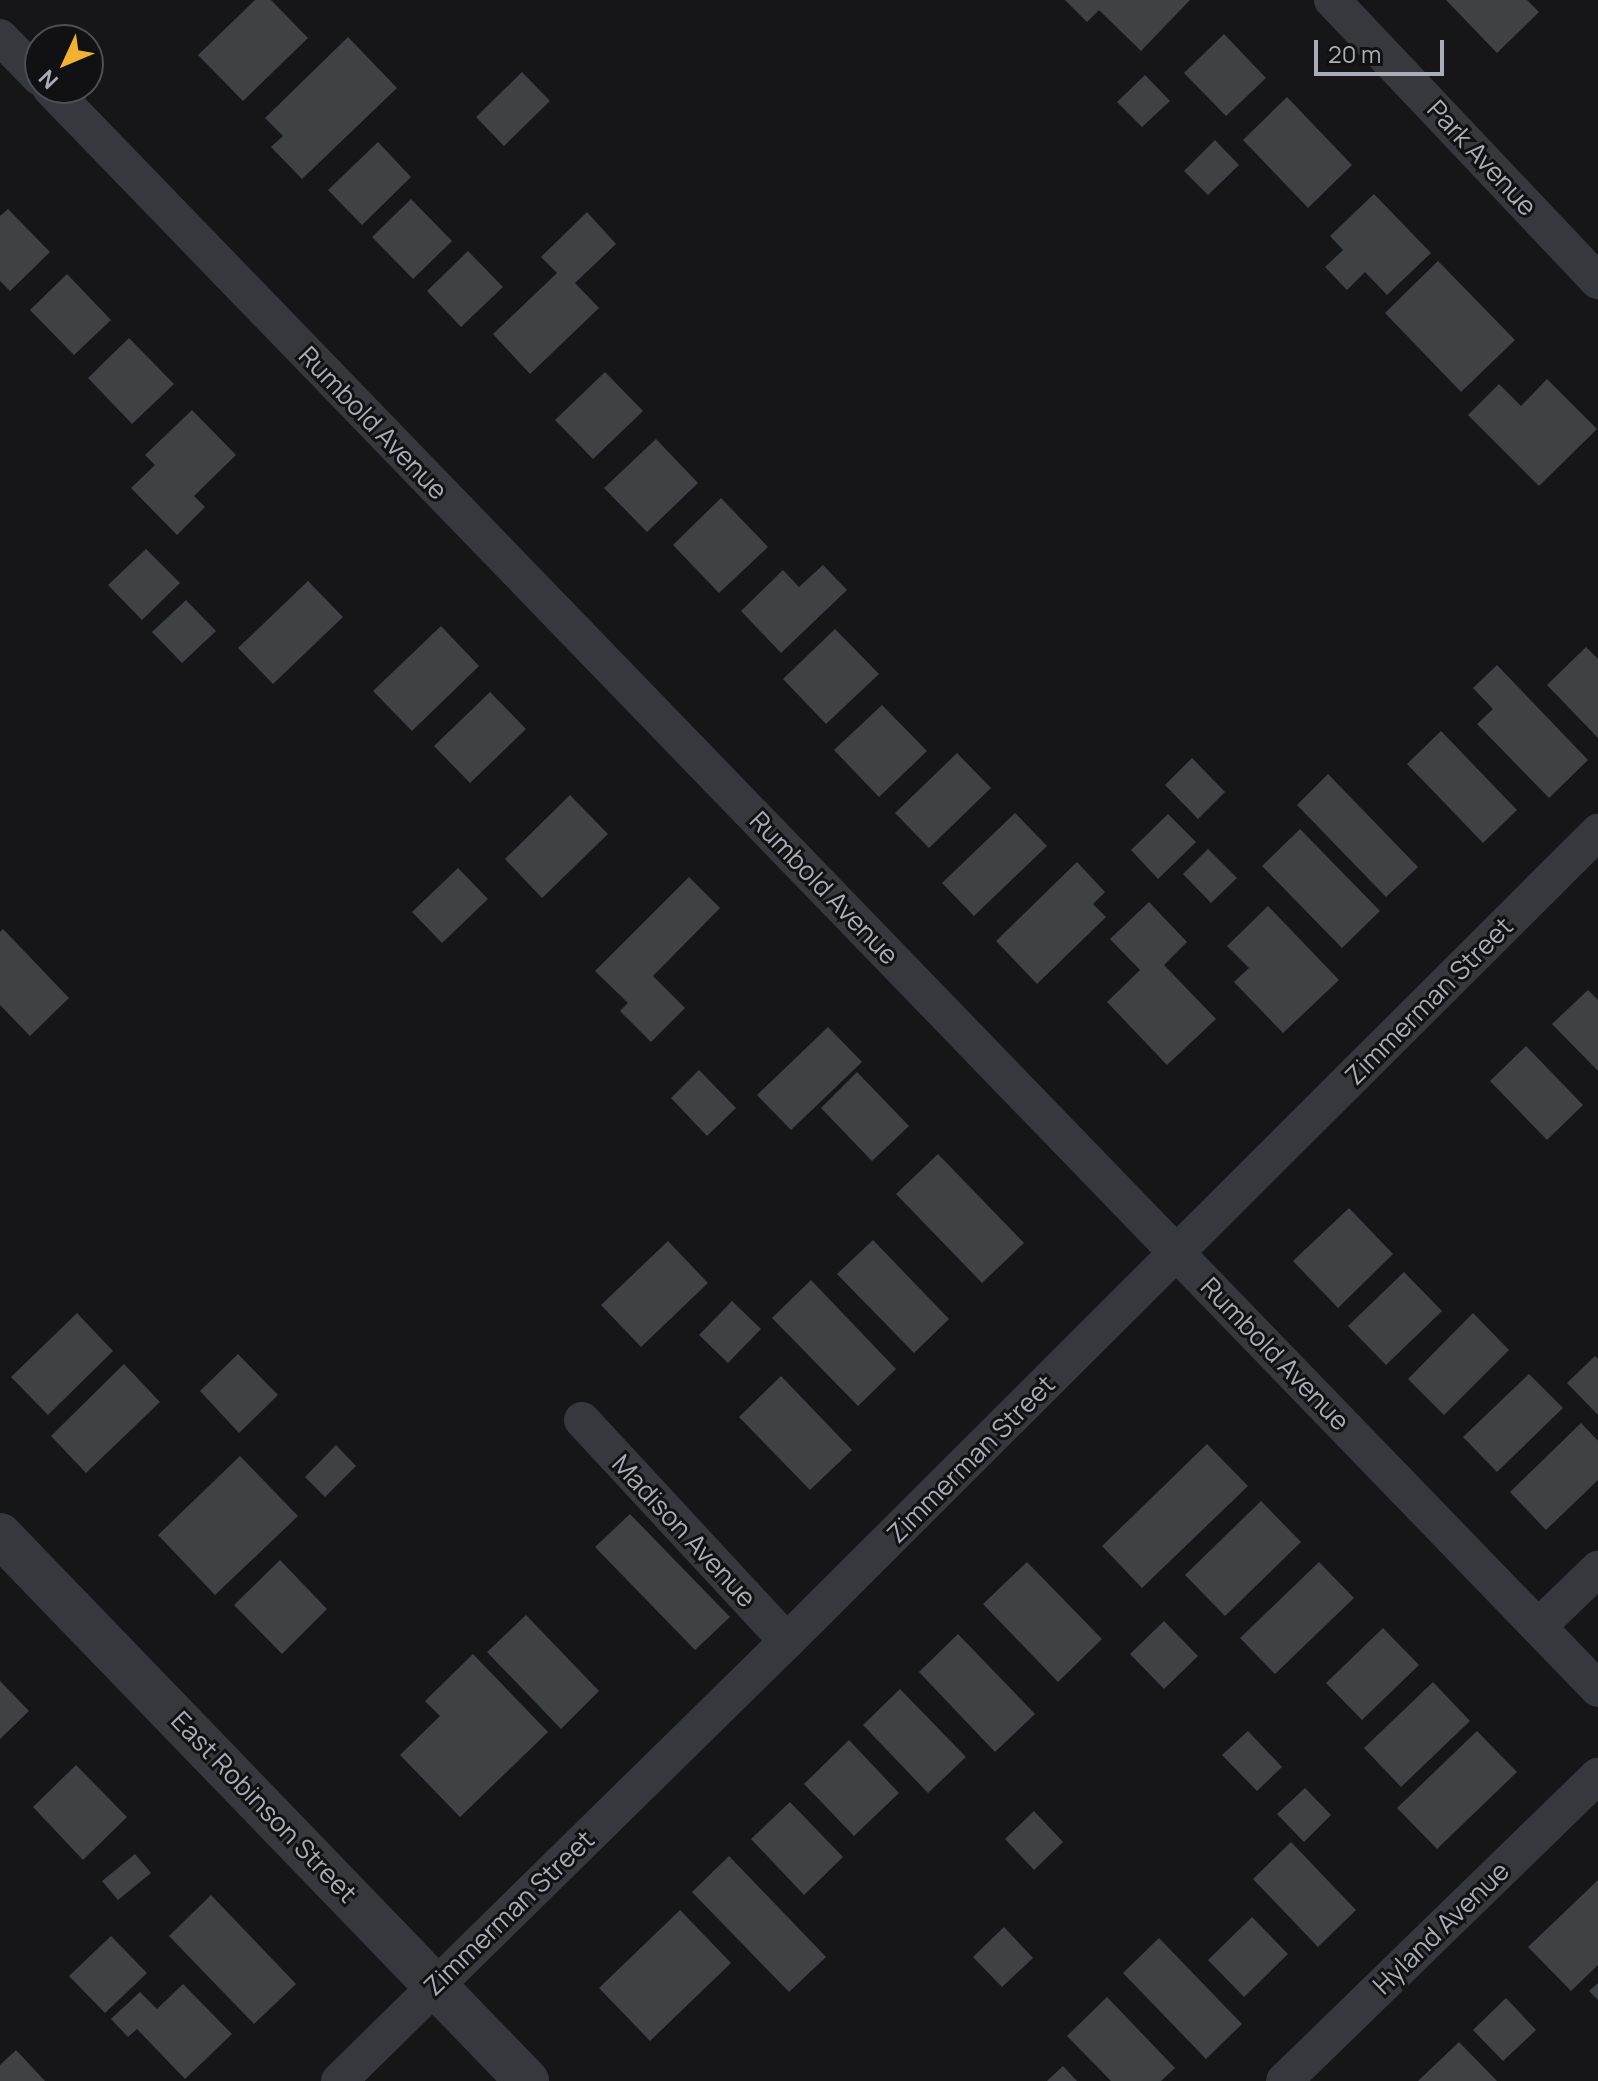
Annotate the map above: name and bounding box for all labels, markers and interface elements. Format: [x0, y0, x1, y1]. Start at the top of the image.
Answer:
north arrow [24, 24, 104, 104]
scale bar [1318, 24, 1448, 74]
text: 20 m [1328, 37, 1381, 70]
text: N [32, 63, 64, 95]
street label: Park Avenue [1421, 94, 1543, 222]
street label: Rumbold Avenue [292, 340, 454, 506]
street label: Rumbold Avenue [743, 805, 905, 971]
street label: Zimmerman Street [1339, 911, 1519, 1091]
street label: Rumbold Avenue [1194, 1271, 1356, 1437]
street label: Zimmerman Street [881, 1369, 1061, 1549]
street label: Madison Avenue [606, 1449, 762, 1613]
street label: East Robinson Street [165, 1705, 363, 1909]
street label: Zimmerman Street [418, 1824, 600, 2002]
street label: Hyland Avenue [1367, 1855, 1515, 2001]

